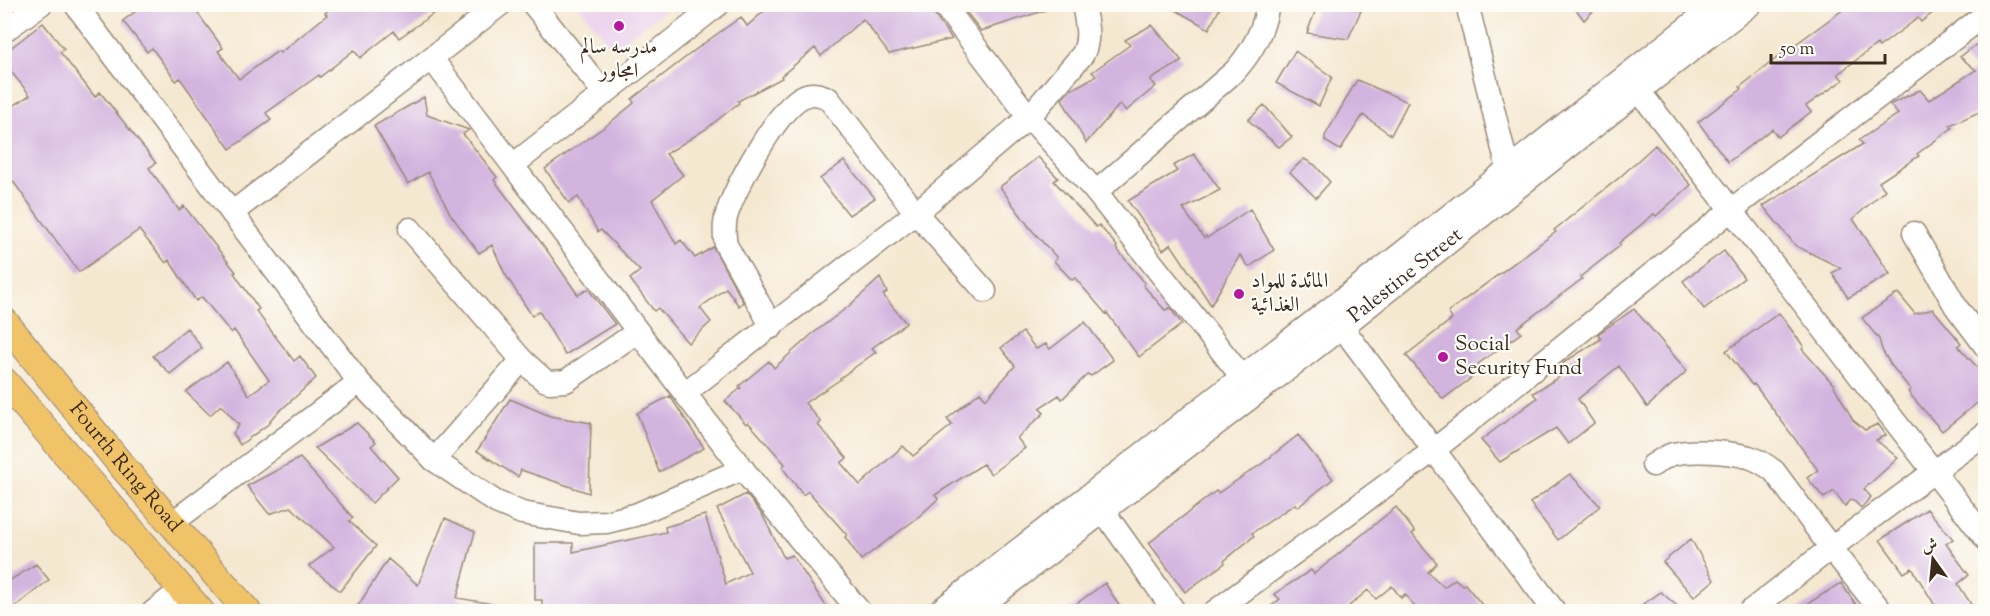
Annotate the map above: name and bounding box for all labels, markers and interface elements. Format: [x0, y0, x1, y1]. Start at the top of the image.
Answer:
marker: مدرسه سالم امجاور [612, 19, 626, 33]
scale bar [1771, 27, 1885, 65]
place label: مدرسه سالم امجاور [581, 33, 657, 87]
text: 50 m [1779, 37, 1815, 63]
street label: Palestine Street [1342, 221, 1470, 331]
place label: المائدة للمواد الغذائية [1251, 267, 1328, 321]
marker: المائدة للمواد الغذائية [1232, 287, 1246, 301]
place label: Social Security Fund [1455, 330, 1582, 384]
marker: Social Security Fund [1436, 350, 1450, 364]
street label: Fourth Ring Road [61, 396, 188, 540]
north arrow [1903, 529, 1963, 589]
text: ش [1919, 534, 1940, 560]

